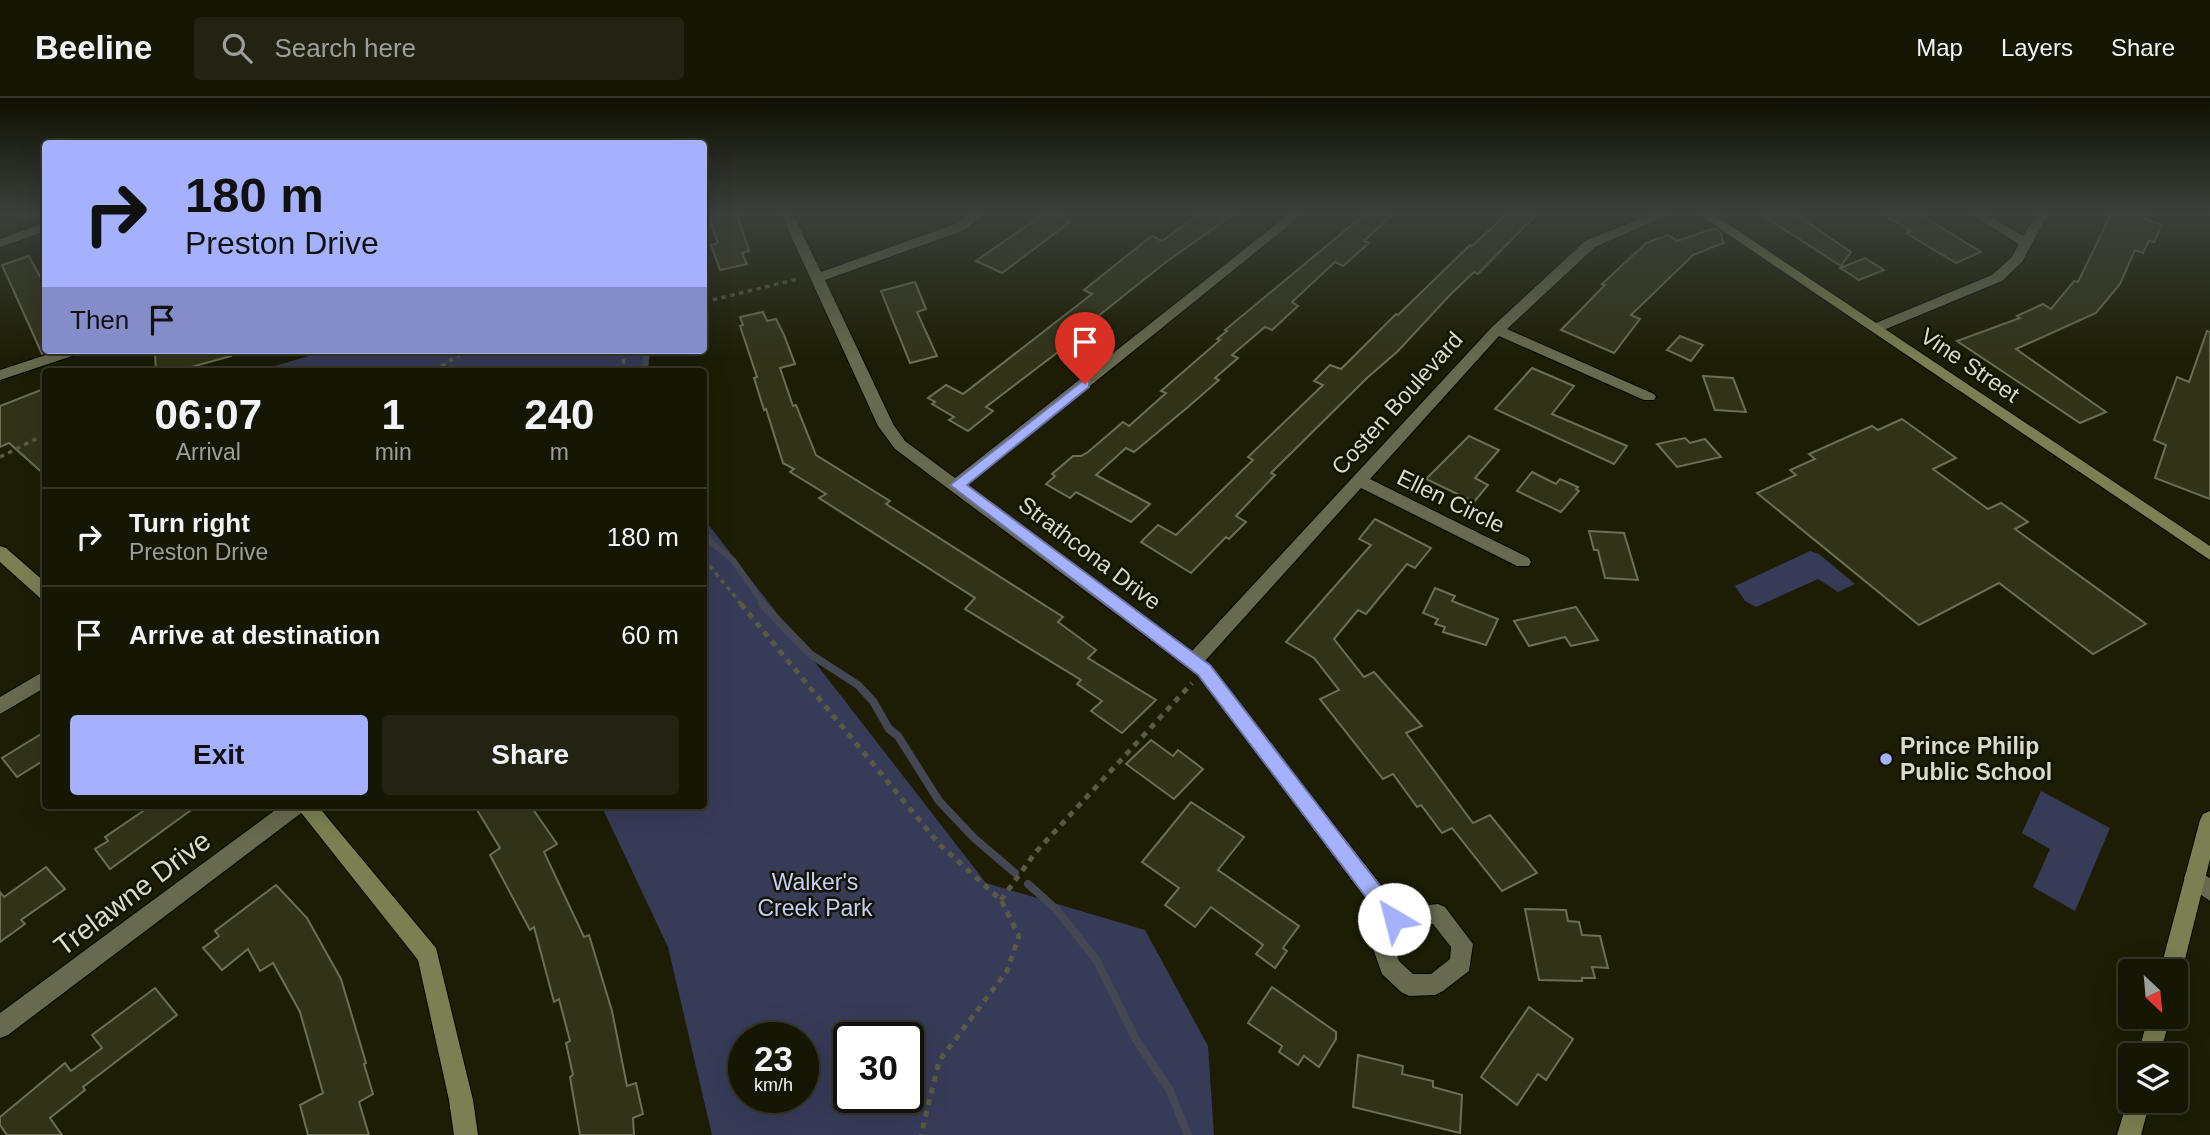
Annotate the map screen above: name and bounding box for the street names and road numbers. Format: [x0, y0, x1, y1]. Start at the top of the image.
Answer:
street label: Vine Street [1916, 323, 2025, 408]
street label: Costen Boulevard [1326, 326, 1468, 480]
street label: Ellen Circle [1393, 464, 1509, 538]
street label: Strathcona Drive [1014, 491, 1166, 615]
street label: Trelawne Drive [48, 825, 216, 962]

